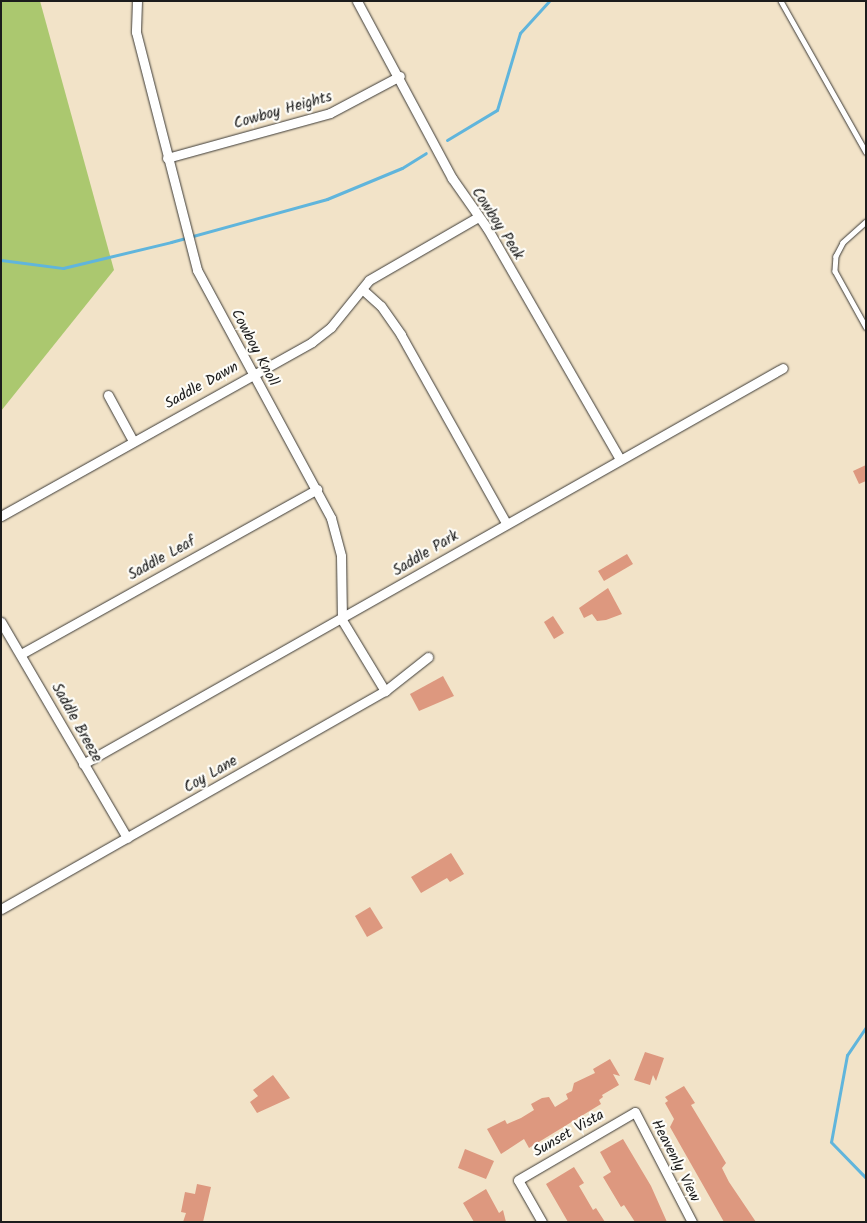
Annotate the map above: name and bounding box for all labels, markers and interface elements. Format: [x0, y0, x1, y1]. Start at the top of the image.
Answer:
street label: Cowboy Heights [232, 88, 334, 134]
street label: Cowboy Peak [467, 184, 527, 264]
street label: Cowboy Knoll [226, 306, 282, 390]
street label: Saddle Dawn [162, 358, 242, 414]
street label: Saddle Park [390, 527, 462, 581]
street label: Saddle Leaf [125, 533, 199, 585]
street label: Saddle Breeze [47, 680, 105, 766]
street label: Coy Lane [181, 753, 241, 797]
street label: Sunset Vista [530, 1106, 608, 1162]
street label: Heavenly View [647, 1117, 703, 1205]

